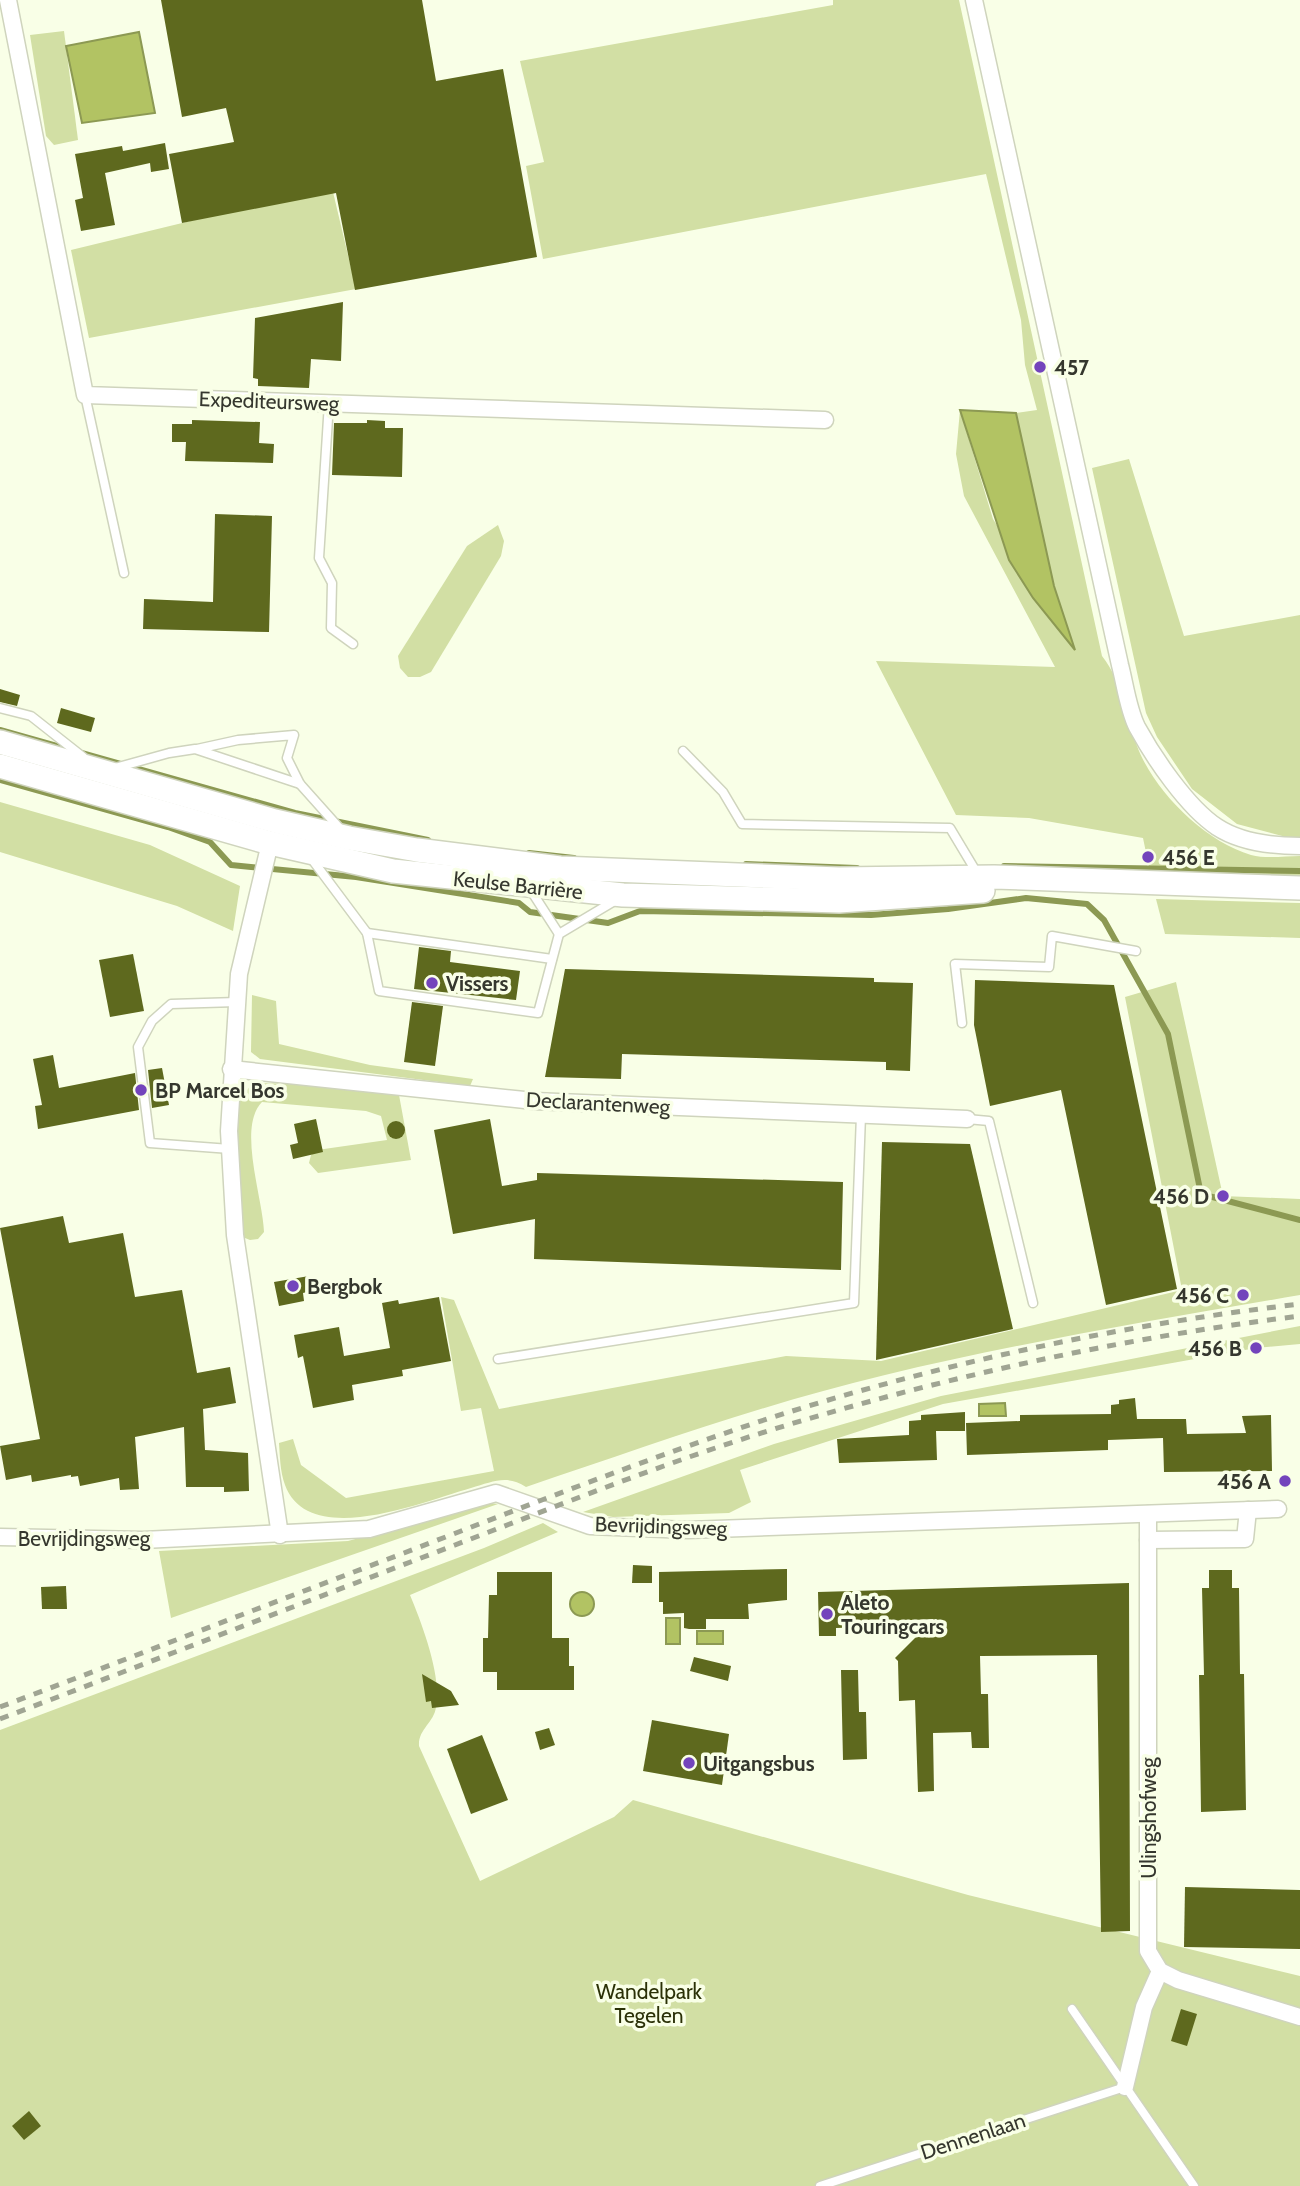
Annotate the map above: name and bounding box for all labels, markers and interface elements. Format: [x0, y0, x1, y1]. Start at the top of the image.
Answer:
place label: 457 [1054, 355, 1089, 380]
marker: 457 [1032, 359, 1048, 375]
street label: Expediteursweg [198, 386, 340, 416]
place label: 456 E [1162, 845, 1215, 870]
marker: 456 E [1140, 849, 1156, 865]
street label: Keulse Barrière [452, 866, 584, 904]
place label: Vissers [446, 971, 508, 996]
marker: Vissers [424, 975, 440, 991]
place label: BP Marcel Bos [155, 1078, 285, 1103]
marker: BP Marcel Bos [133, 1082, 149, 1098]
street label: Declarantenweg [525, 1087, 671, 1119]
place label: 456 D [1153, 1184, 1209, 1209]
marker: 456 D [1215, 1188, 1231, 1204]
place label: Bergbok [307, 1274, 383, 1299]
marker: Bergbok [285, 1278, 301, 1294]
place label: 456 C [1175, 1283, 1229, 1308]
marker: 456 C [1235, 1287, 1251, 1303]
place label: 456 B [1188, 1336, 1242, 1361]
marker: 456 B [1248, 1340, 1264, 1356]
place label: 456 A [1217, 1469, 1272, 1494]
marker: 456 A [1277, 1473, 1293, 1489]
street label: Bevrijdingsweg [594, 1511, 728, 1542]
street label: Bevrijdingsweg [18, 1526, 151, 1552]
place label: Aleto Touringcars [841, 1590, 945, 1639]
marker: Aleto Touringcars [819, 1606, 835, 1622]
place label: Uitgangsbus [703, 1751, 815, 1776]
marker: Uitgangsbus [681, 1755, 697, 1771]
street label: Ulingshofweg [1136, 1757, 1161, 1879]
park label: Wandelpark Tegelen [596, 1979, 703, 2028]
street label: Dennenlaan [917, 2107, 1029, 2165]

